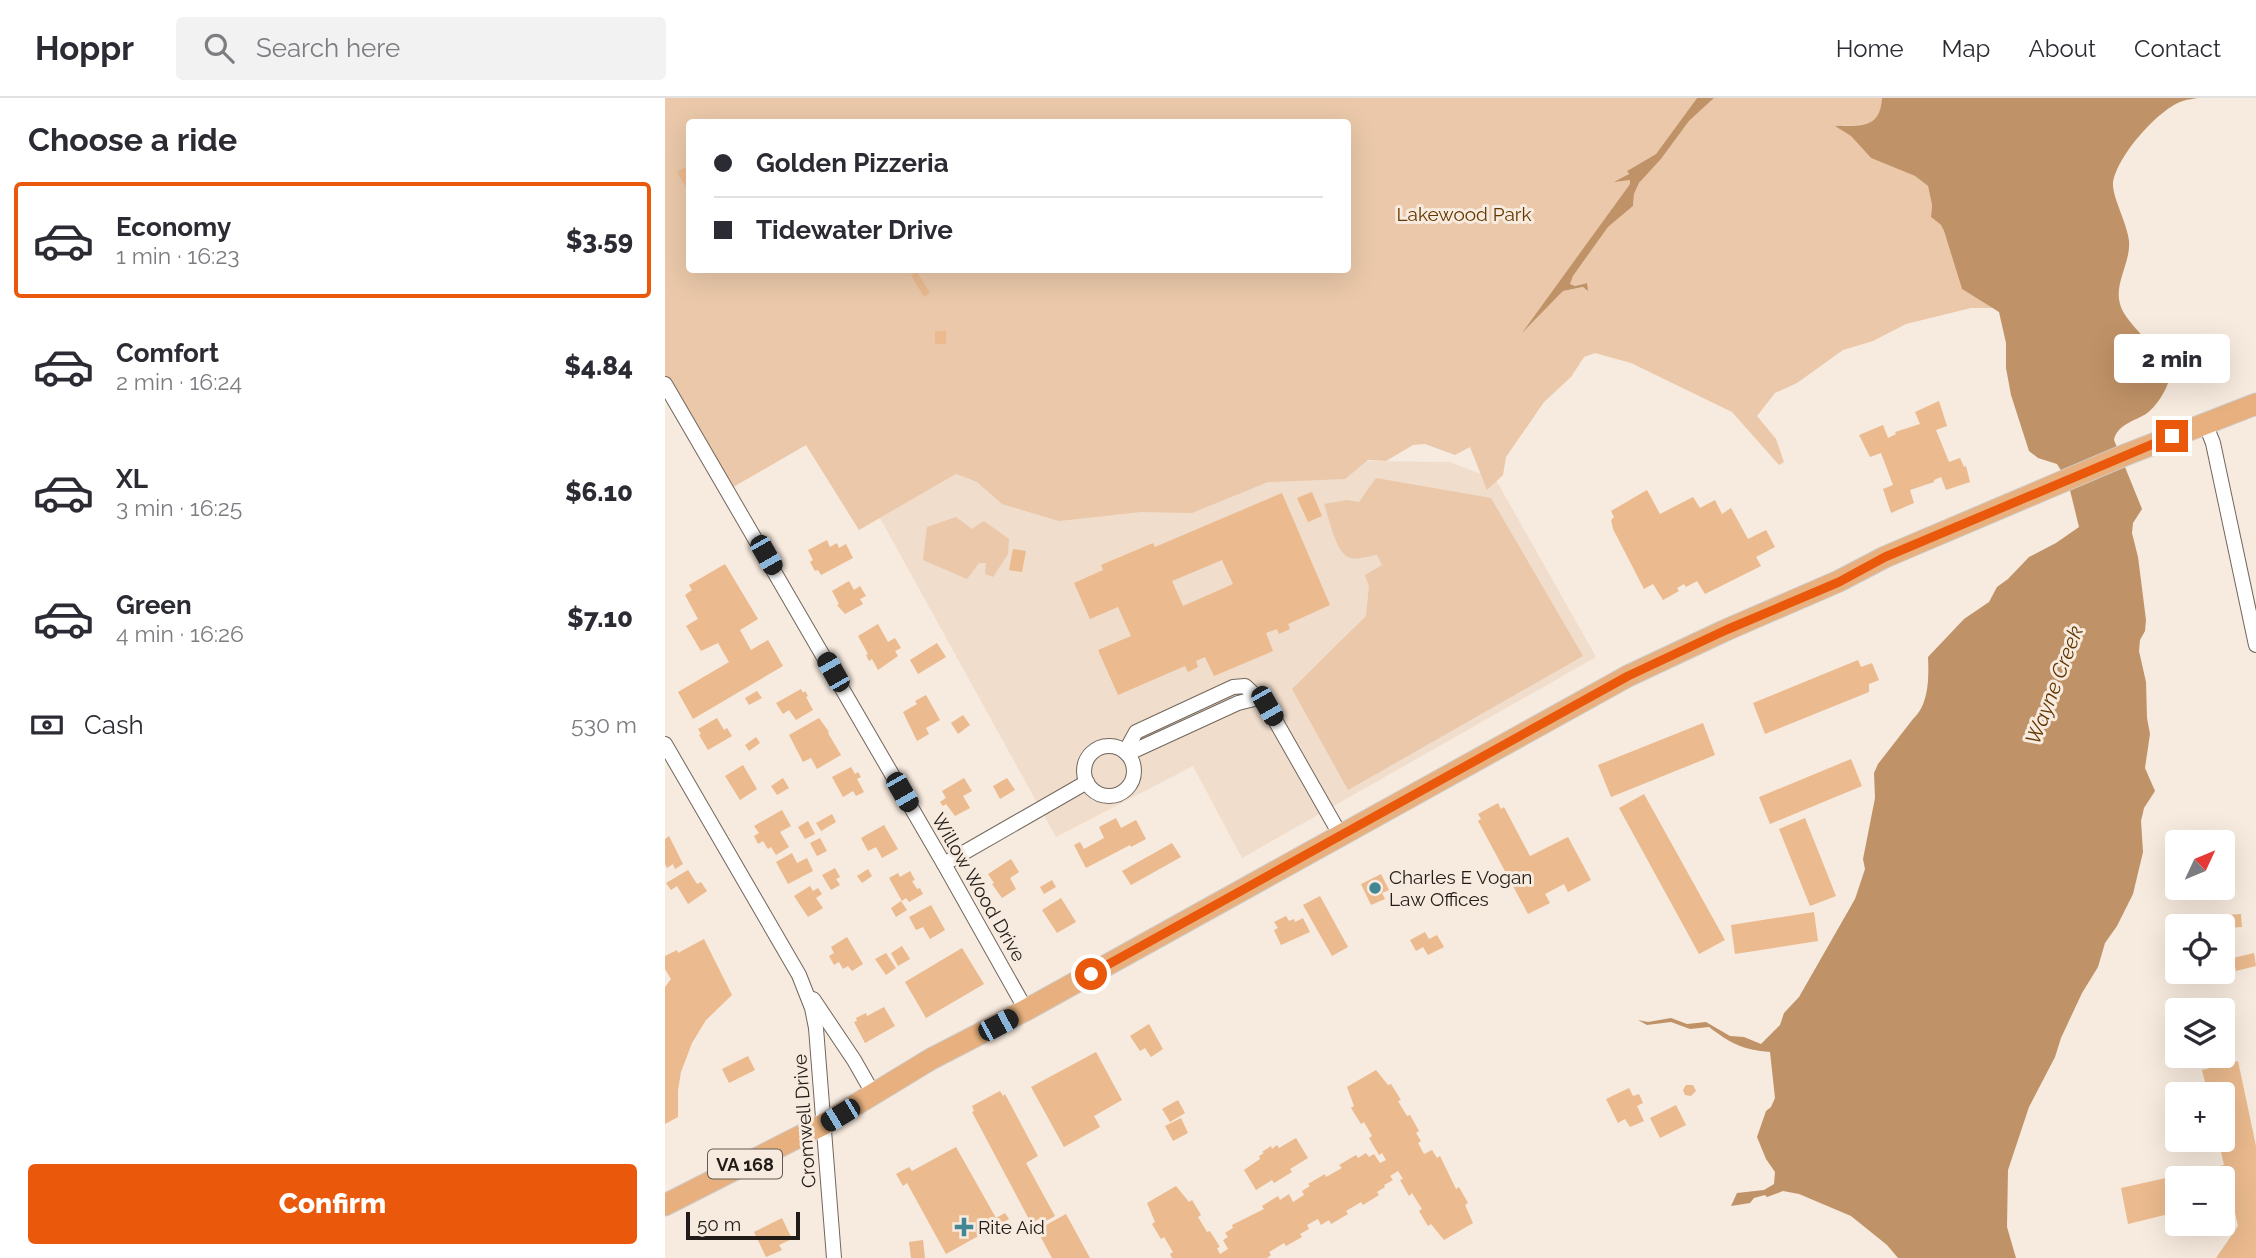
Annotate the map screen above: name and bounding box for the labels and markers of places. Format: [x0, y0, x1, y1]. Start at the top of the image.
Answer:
place label: Charles E Vogan Law Offices [1389, 866, 1532, 910]
marker: Charles E Vogan Law Offices [1367, 880, 1383, 896]
place label: Rite Aid [978, 1216, 1045, 1238]
marker: Rite Aid [956, 1219, 972, 1235]

